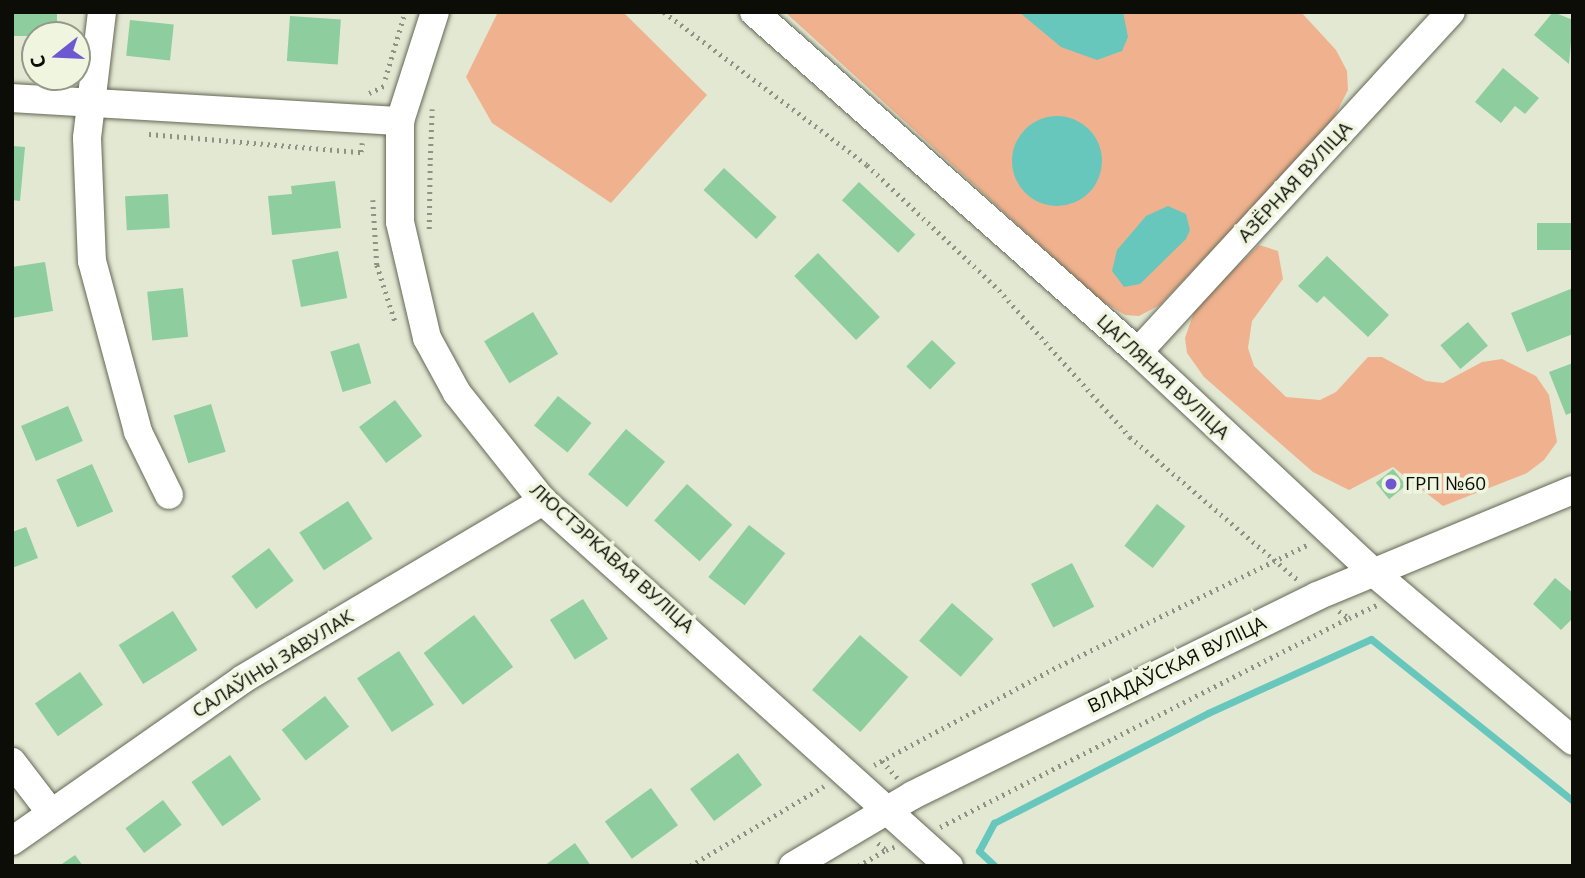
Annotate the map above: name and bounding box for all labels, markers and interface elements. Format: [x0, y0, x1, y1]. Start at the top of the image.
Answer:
north arrow [21, 21, 91, 91]
text: С [24, 52, 52, 72]
street label: АЗЁРНАЯ ВУЛІЦА [1233, 117, 1357, 247]
street label: ЦАГЛЯНАЯ ВУЛІЦА [1092, 310, 1234, 444]
place label: ГРП №60 [1405, 473, 1486, 495]
marker: ГРП №60 [1383, 476, 1399, 492]
street label: ЛЮСТЭРКАВАЯ ВУЛІЦА [525, 478, 699, 638]
street label: САЛАЎІНЫ ЗАВУЛАК [188, 605, 358, 723]
street label: ВЛАДАЎСКАЯ ВУЛІЦА [1084, 612, 1270, 718]

